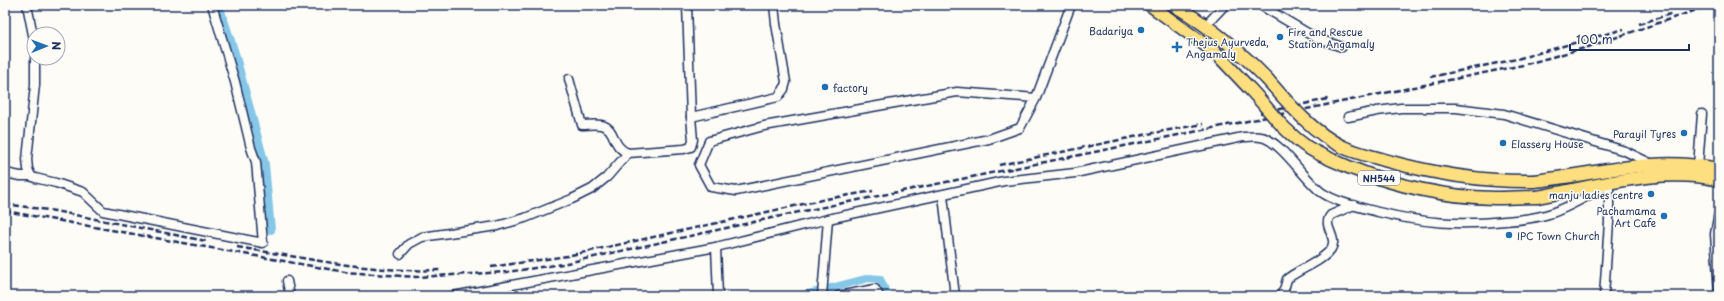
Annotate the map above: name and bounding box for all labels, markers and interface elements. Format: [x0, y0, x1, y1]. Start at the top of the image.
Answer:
place label: Badariya [1089, 23, 1134, 38]
place label: Fire and Rescue Station Angamaly [1288, 24, 1375, 51]
marker: Badariya [1136, 25, 1146, 35]
north arrow [26, 26, 66, 66]
scale bar [1570, 26, 1689, 52]
text: 100 m [1576, 30, 1613, 48]
marker: Fire and Rescue Station Angamaly [1275, 32, 1285, 42]
place label: Thejus Ayurveda, Angamaly [1186, 34, 1269, 61]
text: N [48, 41, 65, 51]
marker: Thejus Ayurveda, Angamaly [1171, 41, 1183, 53]
place label: factory [833, 80, 868, 96]
marker: factory [820, 82, 830, 92]
place label: Parayil Tyres [1613, 126, 1676, 142]
marker: Parayil Tyres [1679, 128, 1689, 138]
place label: Elassery House [1511, 136, 1584, 152]
marker: Elassery House [1498, 138, 1508, 148]
road number: NH544 [1358, 171, 1400, 185]
place label: manju ladies centre [1549, 187, 1643, 202]
marker: manju ladies centre [1646, 189, 1656, 199]
place label: Pachamama Art Cafe [1597, 203, 1657, 230]
marker: Pachamama Art Cafe [1659, 211, 1669, 221]
place label: IPC Town Church [1517, 228, 1600, 243]
marker: IPC Town Church [1504, 230, 1514, 240]

